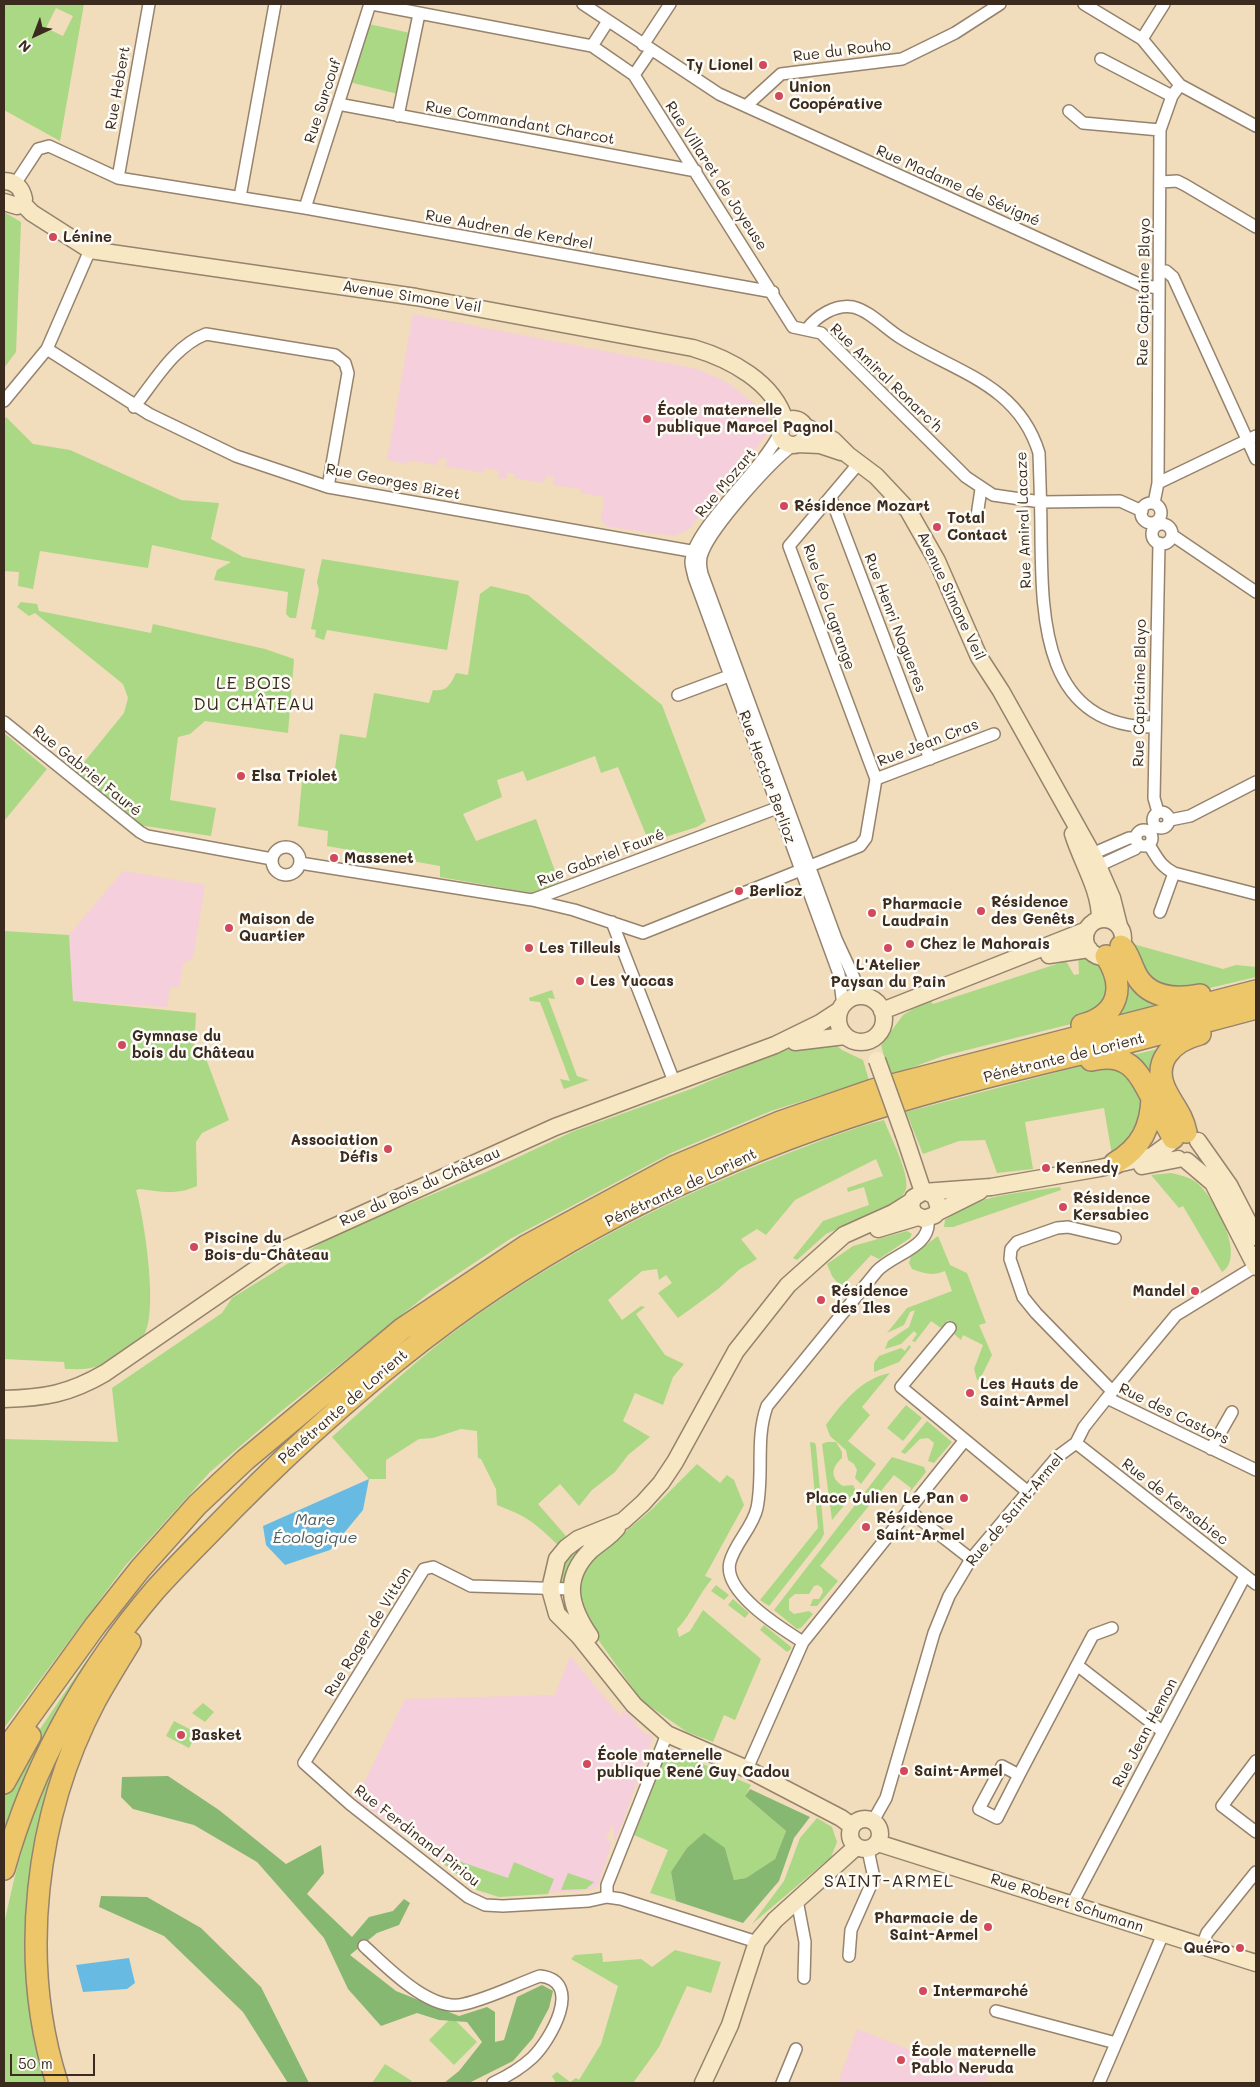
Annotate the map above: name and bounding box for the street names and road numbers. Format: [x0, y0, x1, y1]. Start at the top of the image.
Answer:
street label: Rue du Rouho [792, 36, 892, 66]
street label: Rue Hebert [102, 45, 134, 131]
street label: Rue Surcouf [301, 56, 345, 146]
street label: Rue Commandant Charcot [424, 97, 616, 149]
street label: Rue Villaret de Joyeuse [661, 98, 771, 254]
street label: Rue Madame de Sévigné [873, 142, 1043, 230]
street label: Rue Audren de Kerdrel [424, 206, 594, 254]
street label: Rue Capitaine Blayo [1134, 218, 1154, 366]
street label: Avenue Simone Veil [341, 277, 483, 317]
street label: Rue Amiral Ronarc'h [826, 320, 946, 436]
street label: Rue Mozart [692, 445, 760, 521]
street label: Rue Amiral Lacaze [1013, 451, 1035, 589]
street label: Rue Georges Bizet [324, 460, 462, 504]
street label: Avenue Simone Veil [913, 529, 989, 663]
street label: Rue Léo Lagrange [799, 542, 859, 672]
street label: Rue Henri Nogueres [860, 551, 930, 695]
street label: Rue Capitaine Blayo [1130, 619, 1150, 767]
street label: Rue Hector Berlioz [735, 708, 799, 846]
street label: Rue Jean Cras [875, 715, 981, 771]
street label: Rue Gabriel Fauré [29, 722, 145, 820]
street label: Rue Gabriel Fauré [535, 825, 667, 891]
street label: Pénétrante de Lorient [982, 1029, 1146, 1087]
street label: Rue du Bois du Château [337, 1143, 503, 1231]
street label: Pénétrante de Lorient [602, 1145, 760, 1231]
street label: Pénétrante de Lorient [275, 1346, 411, 1468]
street label: Rue des Castors [1116, 1380, 1232, 1448]
street label: Rue de Saint-Armel [962, 1450, 1068, 1570]
street label: Rue de Kersabiec [1118, 1455, 1232, 1549]
street label: Rue Roger de Vitton [321, 1564, 415, 1700]
street label: Rue Jean Hemon [1109, 1675, 1181, 1791]
street label: Rue Ferdinand Piriou [351, 1781, 483, 1891]
street label: Rue Robert Schumann [988, 1870, 1146, 1936]

